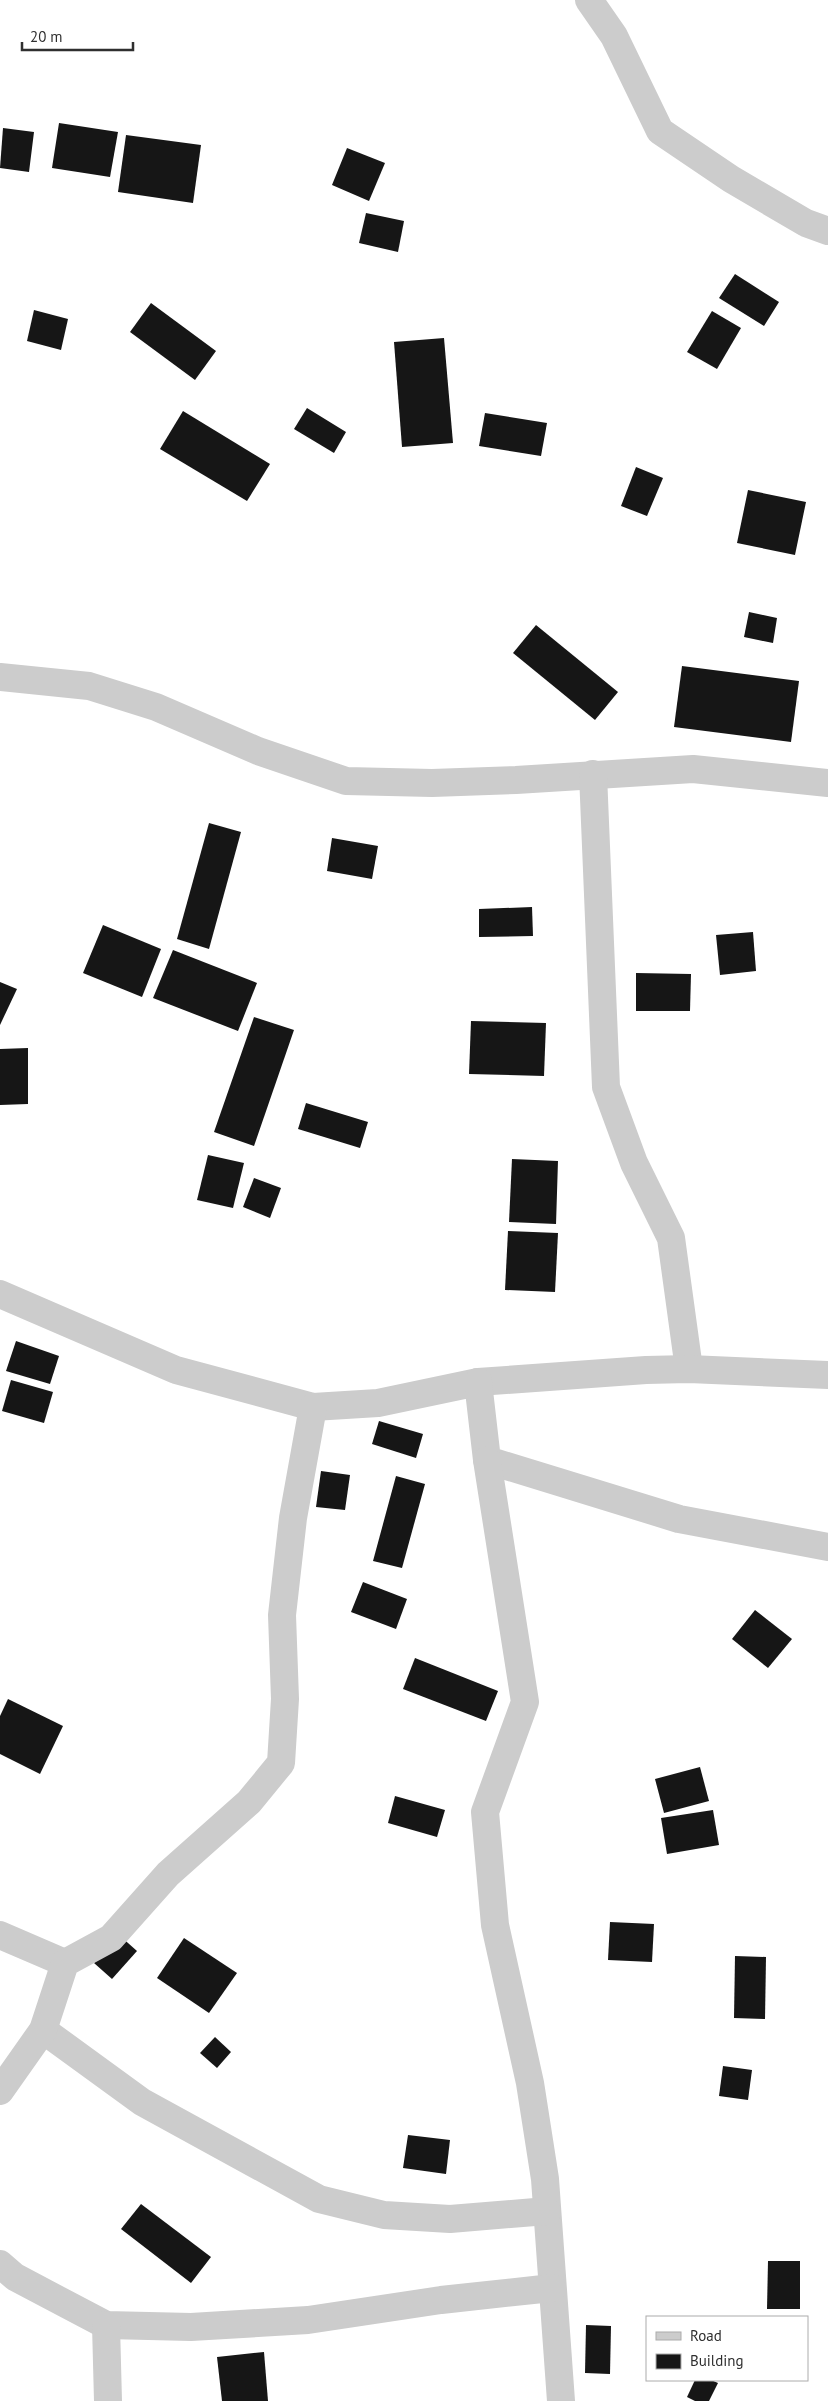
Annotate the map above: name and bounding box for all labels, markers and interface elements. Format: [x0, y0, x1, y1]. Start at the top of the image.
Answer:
scale bar [22, 20, 134, 52]
text: 20 m [30, 27, 63, 46]
legend [646, 2316, 808, 2381]
text: Road [690, 2326, 722, 2345]
text: Building [690, 2351, 744, 2370]

